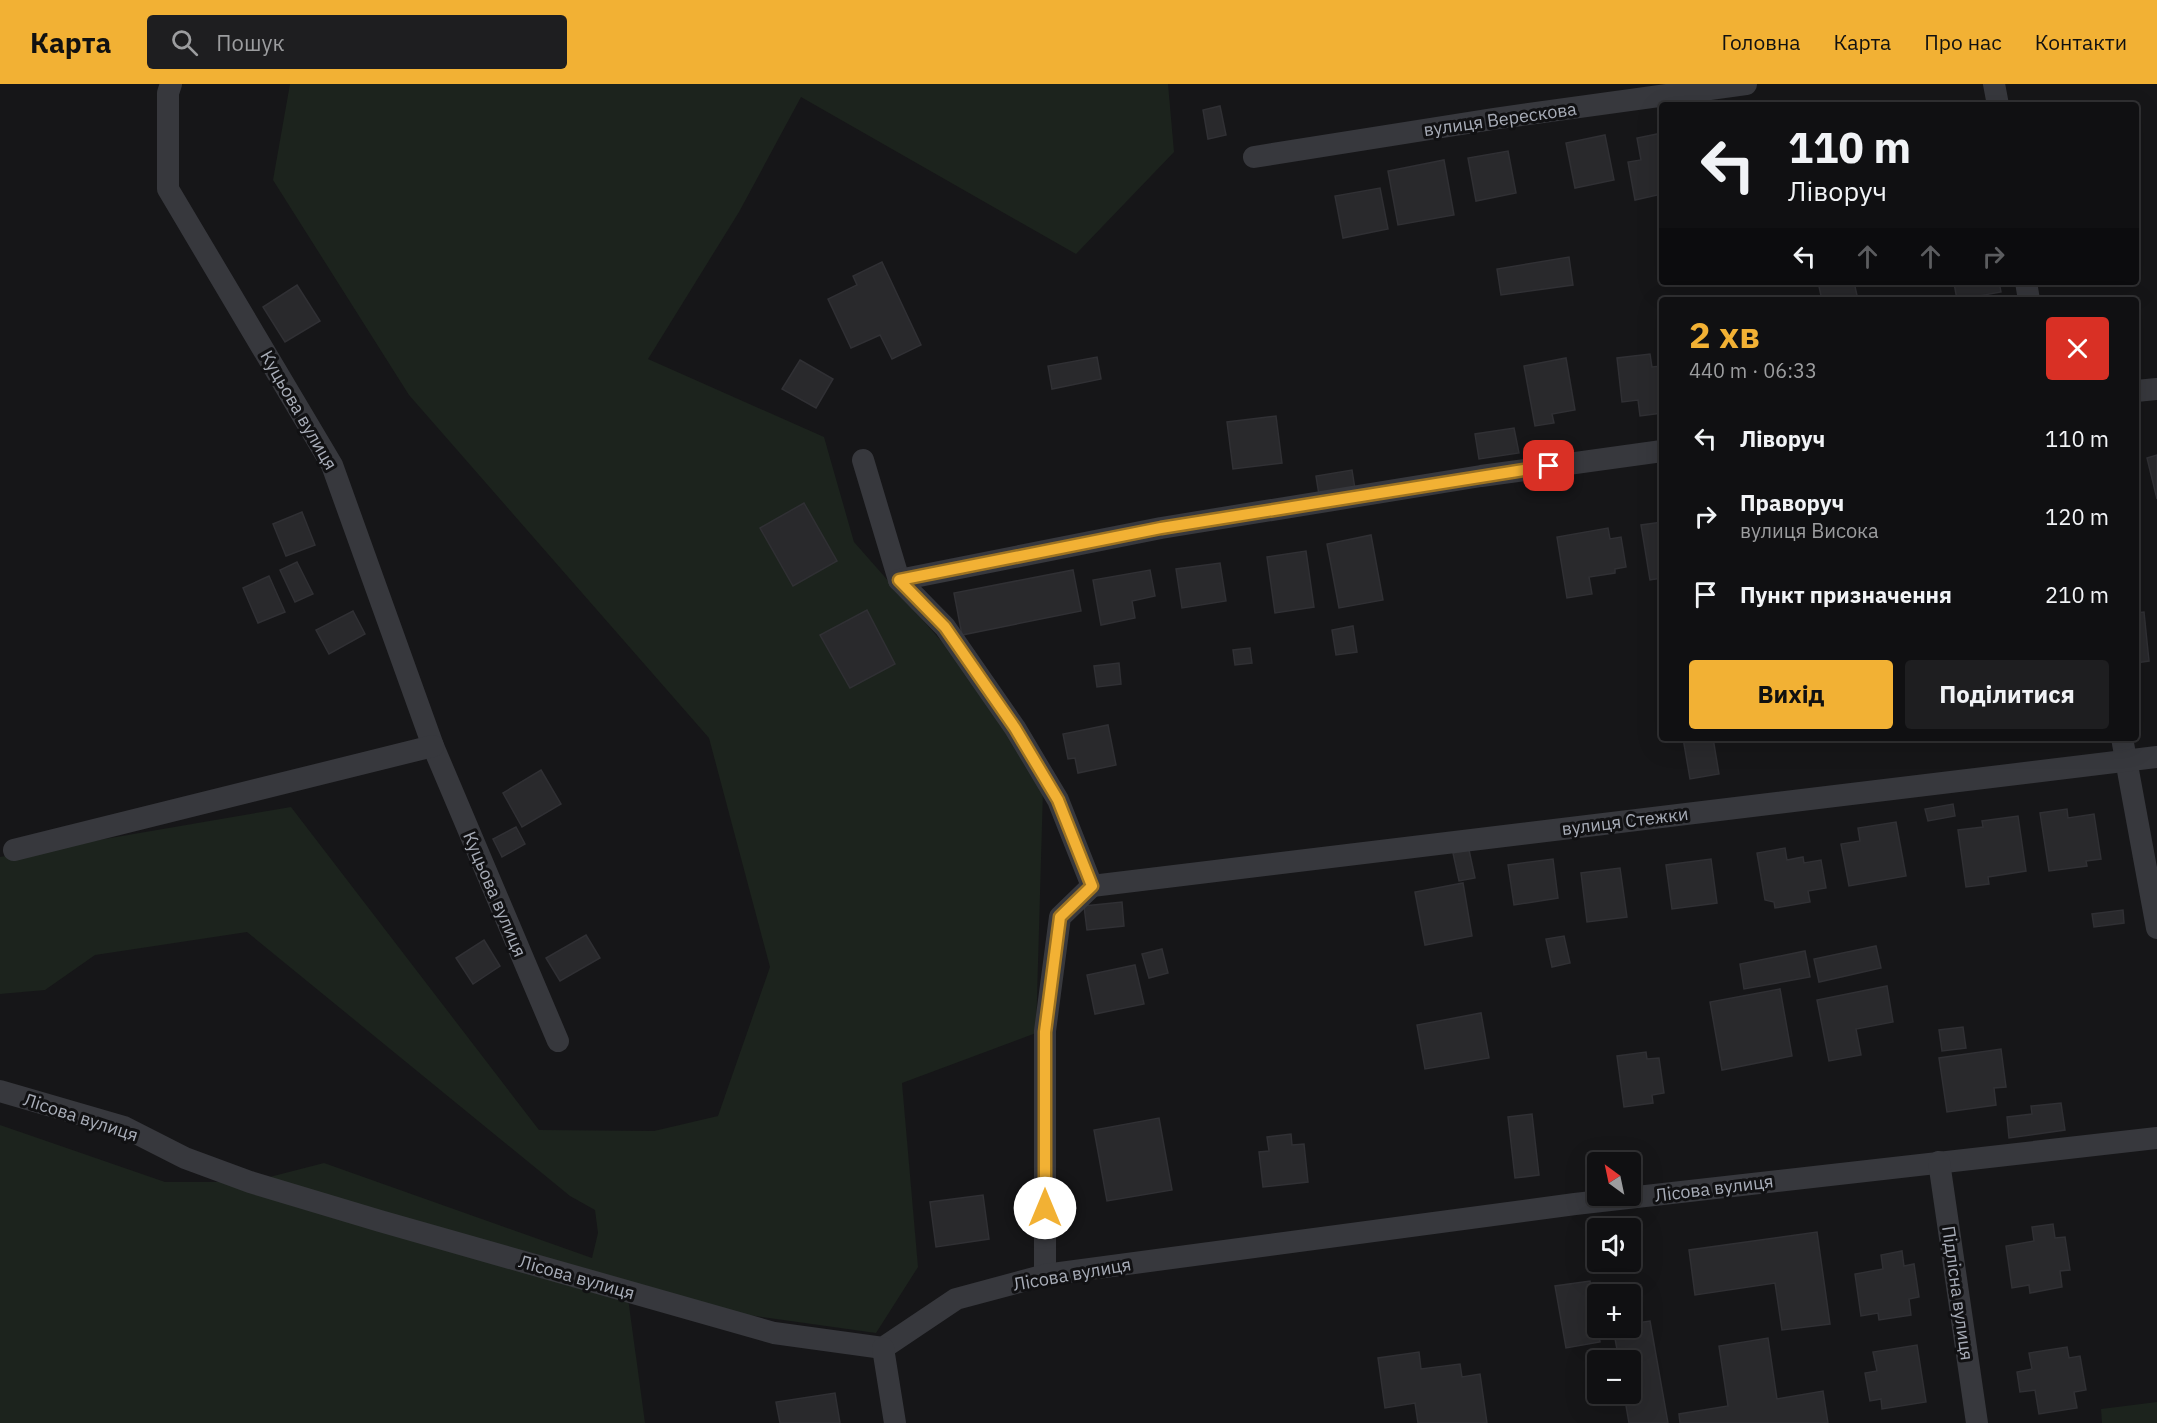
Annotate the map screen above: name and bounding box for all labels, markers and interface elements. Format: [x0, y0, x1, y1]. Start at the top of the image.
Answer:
search box [147, 15, 567, 69]
text: Карта [30, 24, 111, 61]
icon: search [168, 26, 201, 59]
text: Пошук [216, 28, 285, 57]
text: Головна [1722, 28, 1800, 56]
text: Карта [1833, 28, 1891, 56]
text: Про нас [1924, 28, 2002, 56]
text: Контакти [2035, 28, 2127, 56]
street label: вулиця Верескова [1422, 97, 1578, 141]
text: 110 m [1788, 120, 1911, 175]
icon: left [1689, 126, 1767, 204]
text: Ліворуч [1788, 173, 1887, 208]
icon: left [1788, 240, 1821, 273]
icon: ahead [1851, 240, 1884, 273]
icon: ahead [1914, 240, 1947, 273]
icon: right [1977, 240, 2010, 273]
text: 2 хв [1689, 311, 1760, 358]
button: close [2046, 317, 2109, 380]
street label: Куцьова вулиця [255, 346, 343, 474]
text: 440 m · 06:33 [1689, 357, 1817, 384]
icon: left [1689, 422, 1722, 455]
text: Ліворуч [1740, 424, 1825, 453]
text: 110 m [2045, 424, 2109, 453]
pin [1523, 440, 1574, 491]
icon: arrive [1532, 449, 1565, 482]
text: Праворуч [1740, 488, 1844, 517]
icon: right [1689, 500, 1722, 533]
text: 120 m [2045, 502, 2109, 531]
text: вулиця Висока [1740, 517, 1879, 544]
icon: arrive [1689, 578, 1722, 611]
text: Пункт призначення [1740, 580, 1952, 609]
text: 210 m [2045, 580, 2109, 609]
button: Вихід [1689, 660, 1893, 729]
button: Поділитися [1905, 660, 2109, 729]
street label: вулиця Стежки [1560, 802, 1690, 840]
street label: Куцьова вулиця [458, 828, 532, 960]
street label: Лісова вулиця [21, 1088, 141, 1146]
north arrow [1587, 1152, 1641, 1206]
map controls [1587, 1152, 1641, 1404]
street label: Лісова вулиця [1653, 1169, 1775, 1207]
position arrow [1013, 1176, 1077, 1240]
button: sound [1587, 1218, 1641, 1272]
street label: Підлісна вулиця [1937, 1224, 1979, 1362]
street label: Лісова вулиця [516, 1249, 638, 1305]
street label: Лісова вулиця [1011, 1252, 1133, 1296]
button: + [1587, 1284, 1641, 1338]
button: − [1587, 1350, 1641, 1404]

